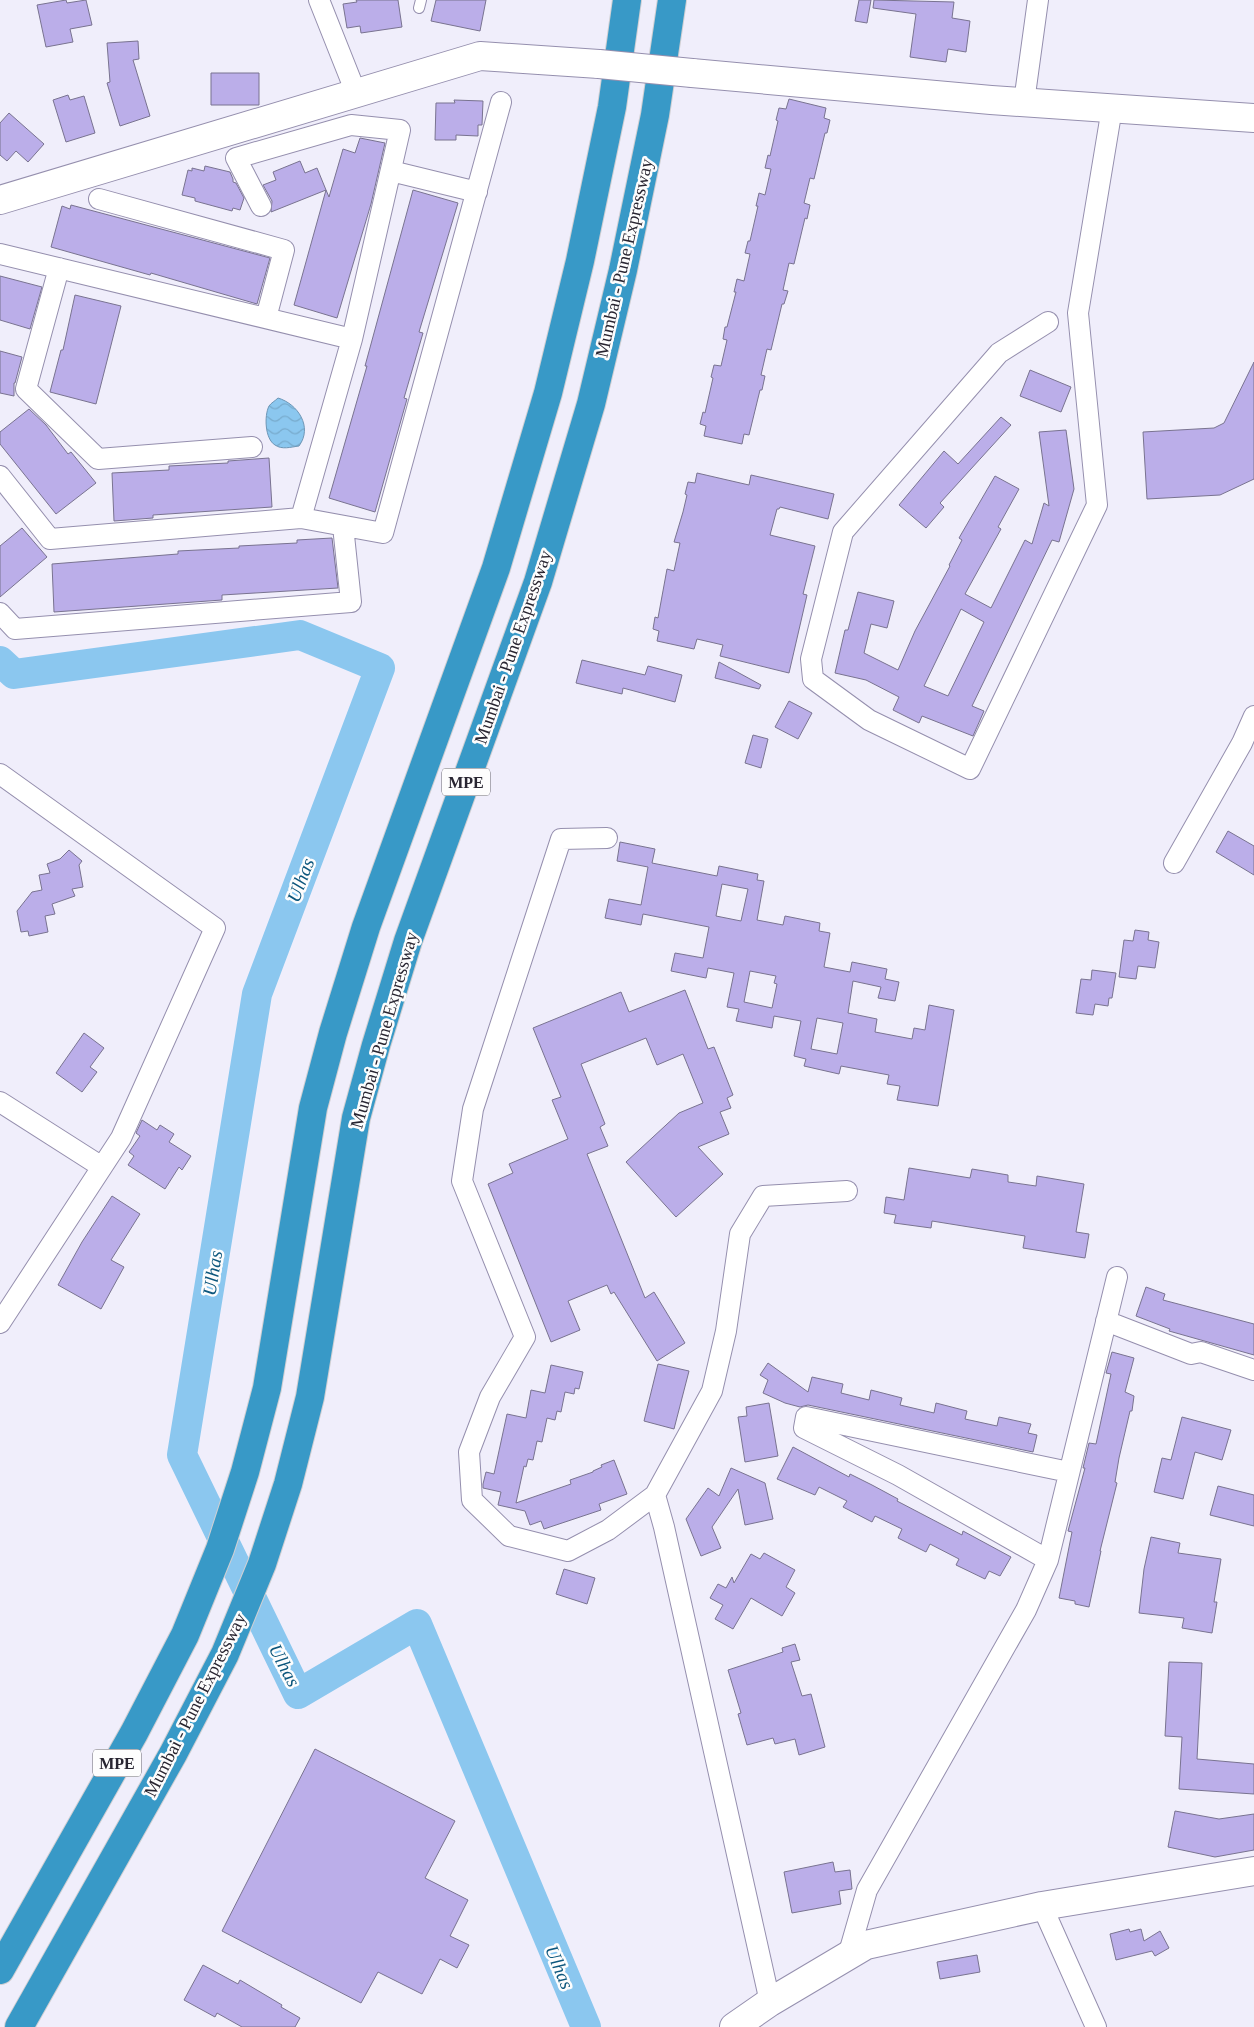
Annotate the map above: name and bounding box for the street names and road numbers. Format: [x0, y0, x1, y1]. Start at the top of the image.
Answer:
street label: Mumbai - Pune Expressway [591, 157, 657, 359]
street label: Mumbai - Pune Expressway [470, 548, 556, 746]
road number: MPE [442, 769, 490, 796]
street label: Mumbai - Pune Expressway [346, 929, 422, 1131]
street label: Mumbai - Pune Expressway [140, 1610, 250, 1800]
road number: MPE [93, 1750, 141, 1776]

